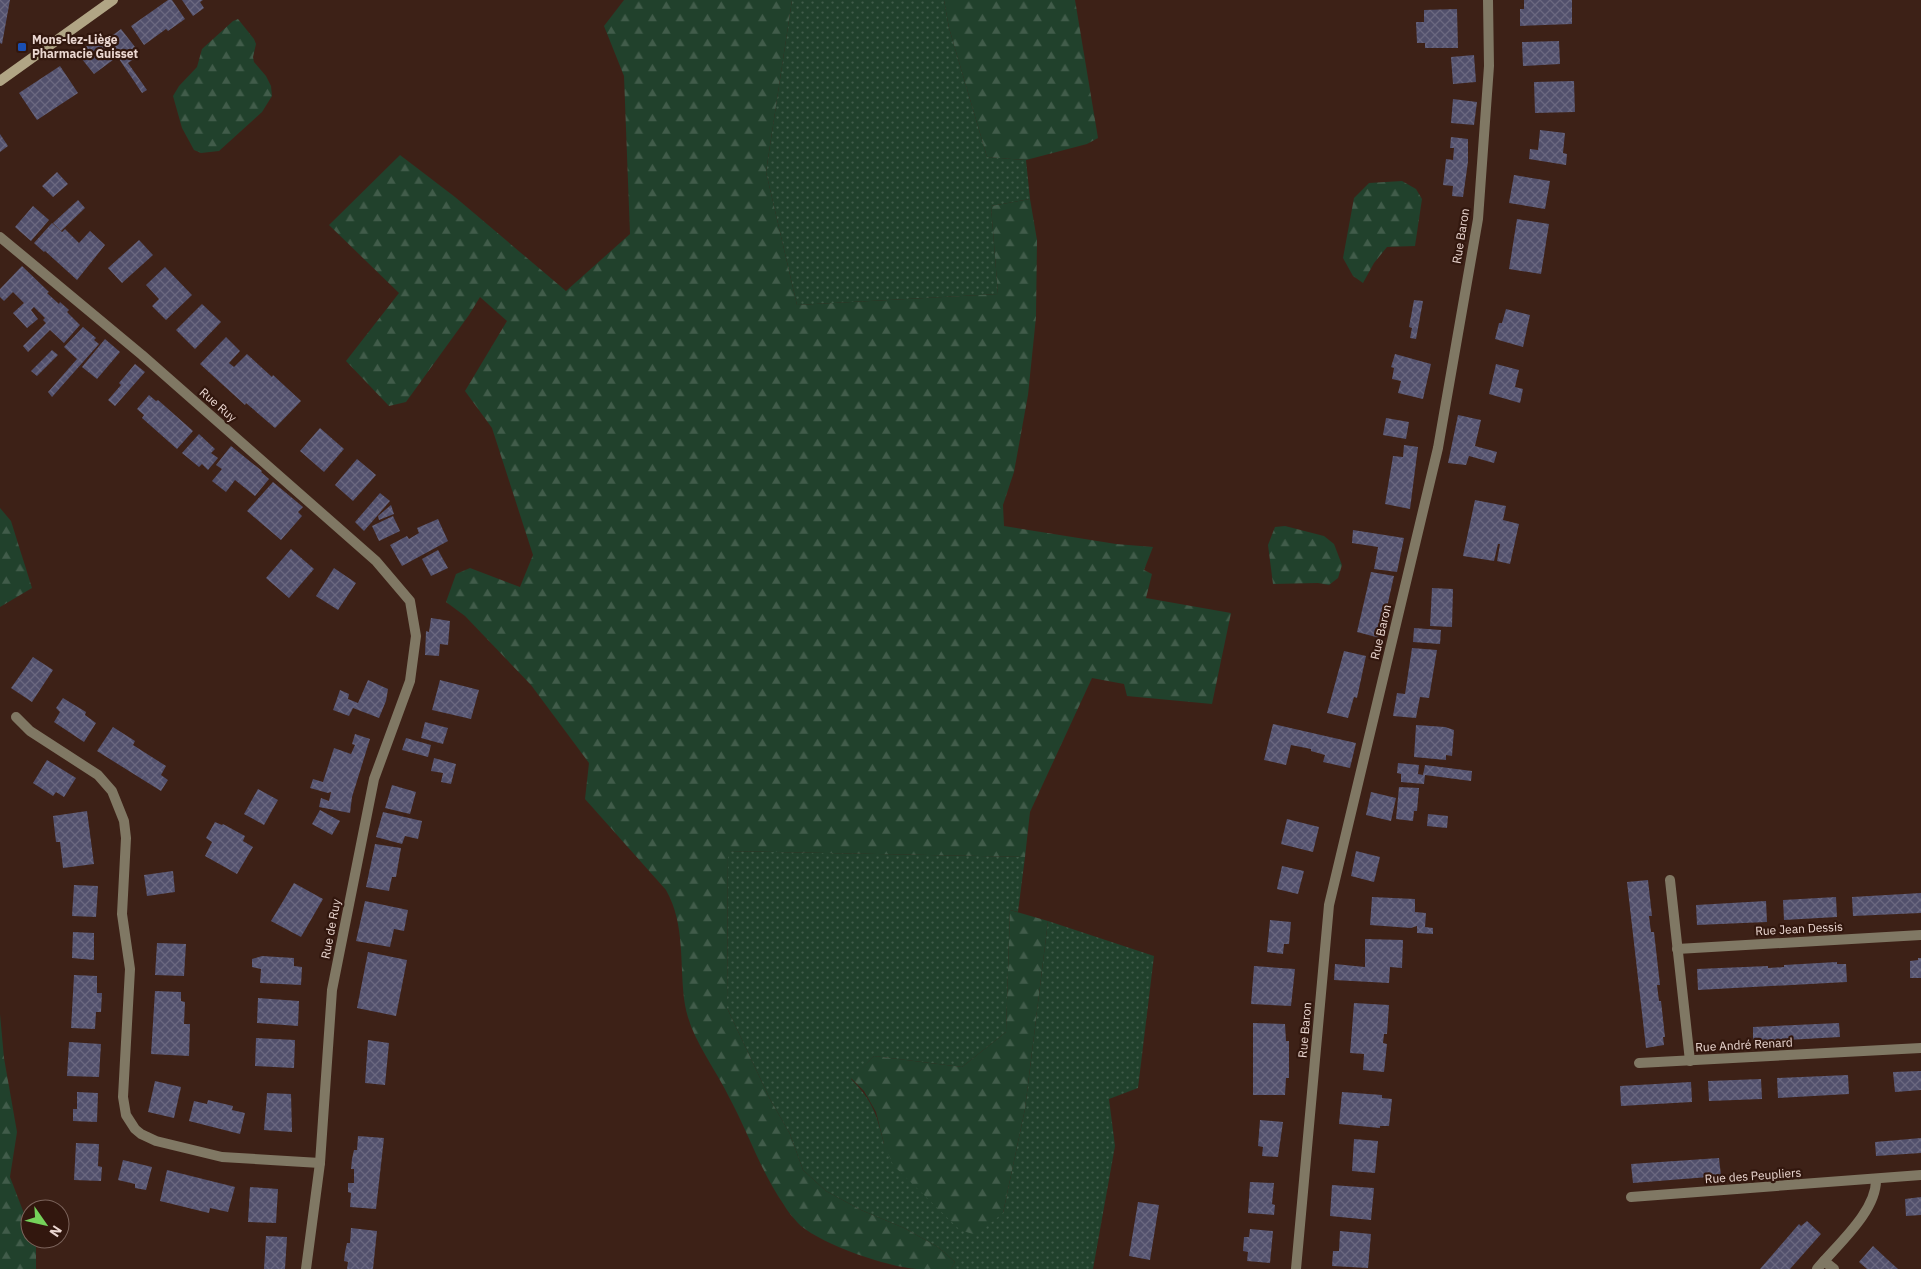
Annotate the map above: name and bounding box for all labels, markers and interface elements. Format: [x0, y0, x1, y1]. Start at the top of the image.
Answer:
place label: Mons-lez-Liège Pharmacie Guisset [32, 32, 138, 61]
marker: Mons-lez-Liège Pharmacie Guisset [16, 41, 28, 53]
street label: Rue Baron [1449, 207, 1472, 265]
street label: Rue Ruy [197, 384, 240, 425]
street label: Rue Baron [1367, 603, 1394, 661]
street label: Rue de Ruy [317, 898, 344, 960]
street label: Rue Jean Dessis [1755, 919, 1843, 938]
street label: Rue Baron [1295, 1001, 1314, 1059]
street label: Rue André Renard [1695, 1034, 1793, 1055]
street label: Rue des Peupliers [1704, 1165, 1802, 1186]
north arrow [20, 1199, 70, 1249]
text: N [45, 1222, 66, 1241]

